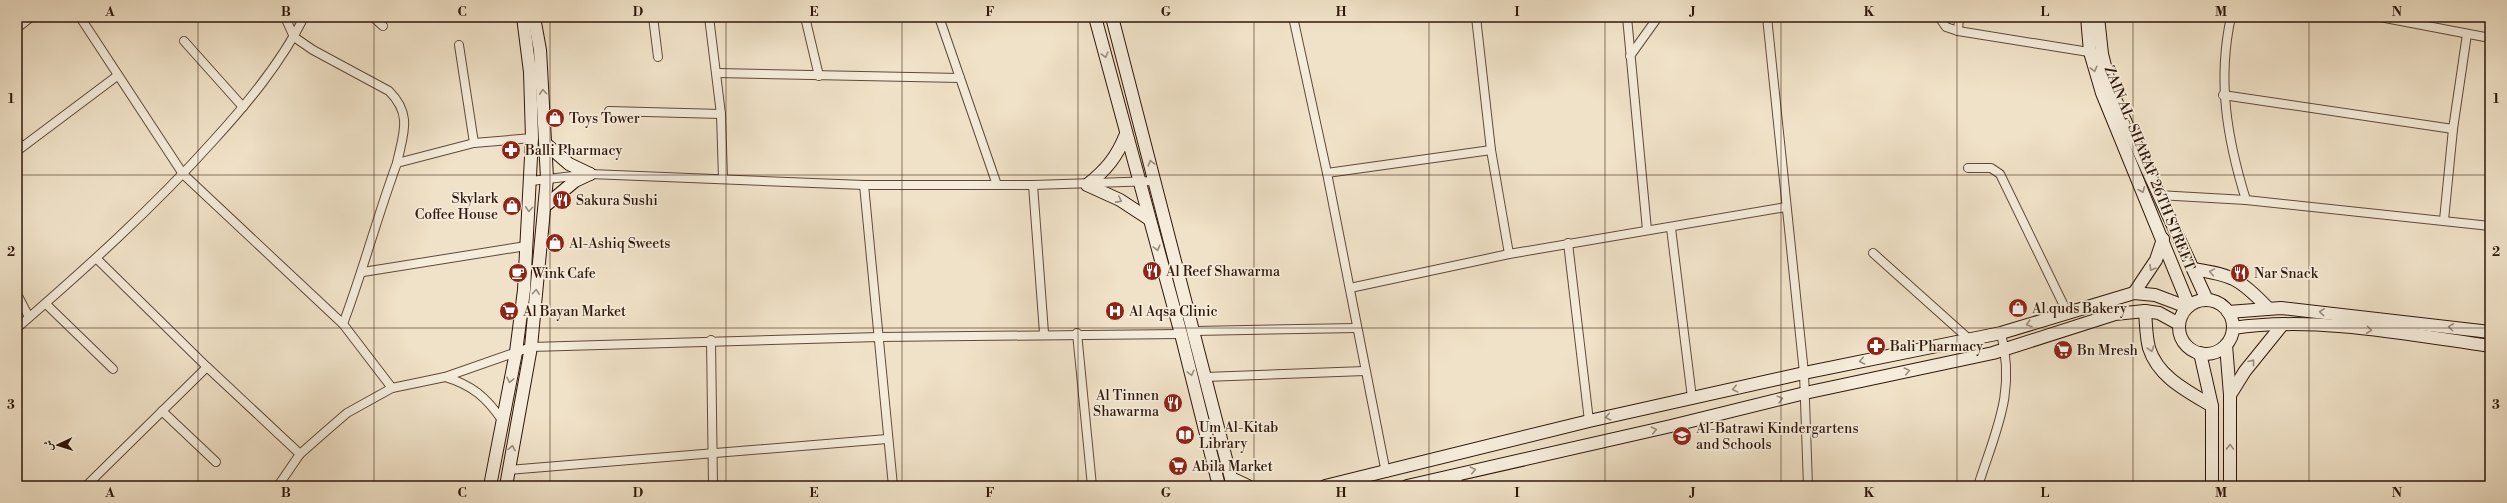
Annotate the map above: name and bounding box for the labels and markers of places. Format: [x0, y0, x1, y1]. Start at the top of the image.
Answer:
shop icon: Toys Tower [544, 107, 566, 129]
place label: Toys Tower [569, 110, 640, 128]
pharmacy icon: Balli Pharmacy [500, 139, 522, 161]
place label: Balli Pharmacy [524, 142, 622, 160]
restaurant icon: Sakura Sushi [551, 189, 573, 211]
place label: Skylark Coffee House [415, 190, 499, 224]
place label: Sakura Sushi [576, 192, 658, 210]
shop icon: Skylark Coffee House [501, 195, 523, 217]
shop icon: Al-Ashiq Sweets [544, 232, 566, 254]
place label: Al-Ashiq Sweets [568, 235, 671, 253]
restaurant icon: Al Reef Shawarma [1141, 260, 1163, 282]
cafe icon: Wink Cafe [507, 262, 529, 284]
restaurant icon: Nar Snack [2229, 262, 2251, 284]
place label: Al Reef Shawarma [1165, 263, 1281, 281]
place label: Wink Cafe [531, 265, 596, 283]
place label: Nar Snack [2254, 265, 2319, 283]
shop icon: Al quds Bakery [2007, 297, 2029, 319]
supermarket icon: Al Bayan Market [498, 300, 520, 322]
hospital icon: Al Aqsa Clinic [1104, 300, 1126, 322]
place label: Al quds Bakery [2031, 300, 2127, 318]
place label: Al Bayan Market [522, 303, 626, 321]
place label: Al Aqsa Clinic [1128, 303, 1218, 321]
pharmacy icon: Bali Pharmacy [1865, 335, 1887, 357]
place label: Bali Pharmacy [1889, 338, 1983, 356]
supermarket icon: Bn Mresh [2052, 339, 2074, 361]
place label: Bn Mresh [2076, 342, 2139, 360]
place label: Al Tinnen Shawarma [1093, 387, 1160, 421]
restaurant icon: Al Tinnen Shawarma [1162, 392, 1184, 414]
place label: Um Al-Kitab Library [1199, 419, 1278, 453]
place label: Al-Batrawi Kindergartens and Schools [1695, 420, 1859, 454]
library icon: Um Al-Kitab Library [1174, 424, 1196, 446]
school or university icon: Al-Batrawi Kindergartens and Schools [1671, 425, 1693, 447]
supermarket icon: Abila Market [1167, 455, 1189, 477]
place label: Abila Market [1191, 458, 1273, 476]

